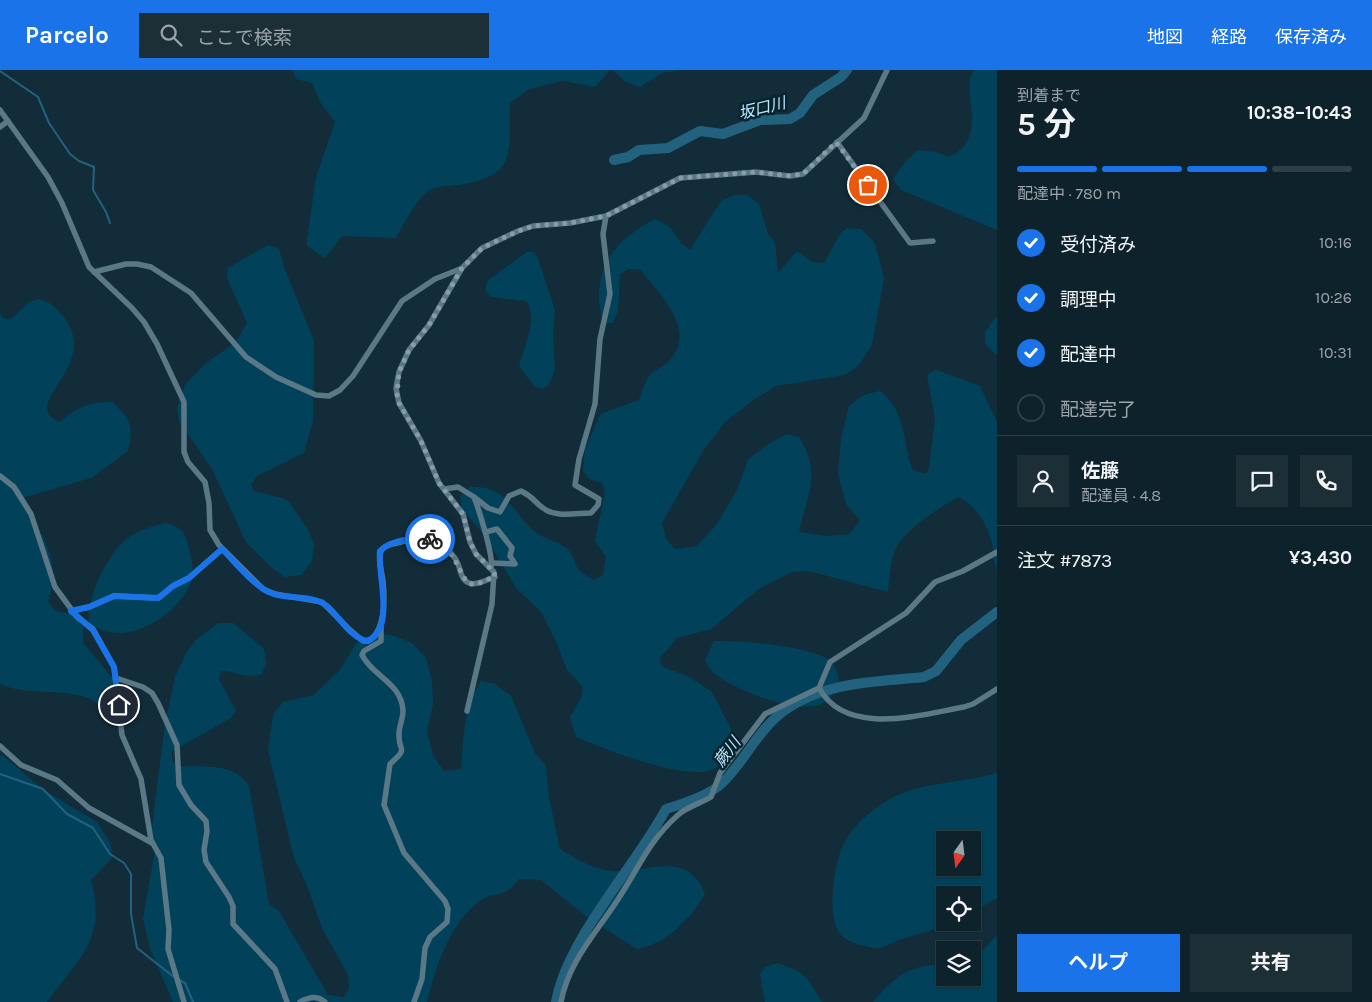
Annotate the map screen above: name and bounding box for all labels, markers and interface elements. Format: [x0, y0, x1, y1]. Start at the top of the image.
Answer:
search box [139, 13, 489, 58]
text: Parcelo [25, 21, 109, 49]
icon: search [157, 21, 185, 49]
text: 地図 [1147, 26, 1183, 48]
text: 経路 [1211, 26, 1247, 48]
text: 保存済み [1275, 26, 1347, 48]
text: ここで検索 [197, 27, 292, 49]
text: 到着まで [1017, 86, 1081, 105]
water label: 坂口川 [736, 92, 790, 123]
text: 10:38–10:43 [1247, 102, 1352, 124]
text: 5 分 [1017, 106, 1076, 143]
pin [847, 164, 889, 206]
icon: bag [854, 171, 882, 199]
text: 配達中 · 780 m [1017, 184, 1121, 203]
icon: check [1017, 229, 1045, 257]
text: 10:16 [1319, 233, 1352, 252]
text: 受付済み [1060, 234, 1136, 256]
icon: check [1017, 284, 1045, 312]
text: 10:26 [1315, 288, 1352, 307]
text: 調理中 [1060, 289, 1117, 311]
icon: check [1017, 339, 1045, 367]
text: 10:31 [1319, 343, 1352, 362]
text: 配達中 [1060, 344, 1117, 366]
text: 配達完了 [1060, 399, 1136, 421]
button: person [1017, 455, 1069, 507]
button: chat [1236, 455, 1288, 507]
button: phone [1300, 455, 1352, 507]
text: 佐藤 [1081, 460, 1119, 482]
text: 配達員 · 4.8 [1081, 486, 1161, 505]
courier [405, 514, 455, 564]
icon: bike [416, 525, 444, 553]
text: ¥3,430 [1289, 547, 1352, 569]
text: 注文 #7873 [1017, 550, 1112, 572]
pin [98, 684, 140, 726]
icon: home [105, 691, 133, 719]
water label: 蕨川 [710, 732, 745, 771]
north arrow [936, 831, 981, 876]
map controls [936, 831, 981, 986]
button: locate [936, 886, 981, 931]
button: ヘルプ [1017, 934, 1180, 992]
button: 共有 [1190, 934, 1352, 992]
button: layers [936, 941, 981, 986]

